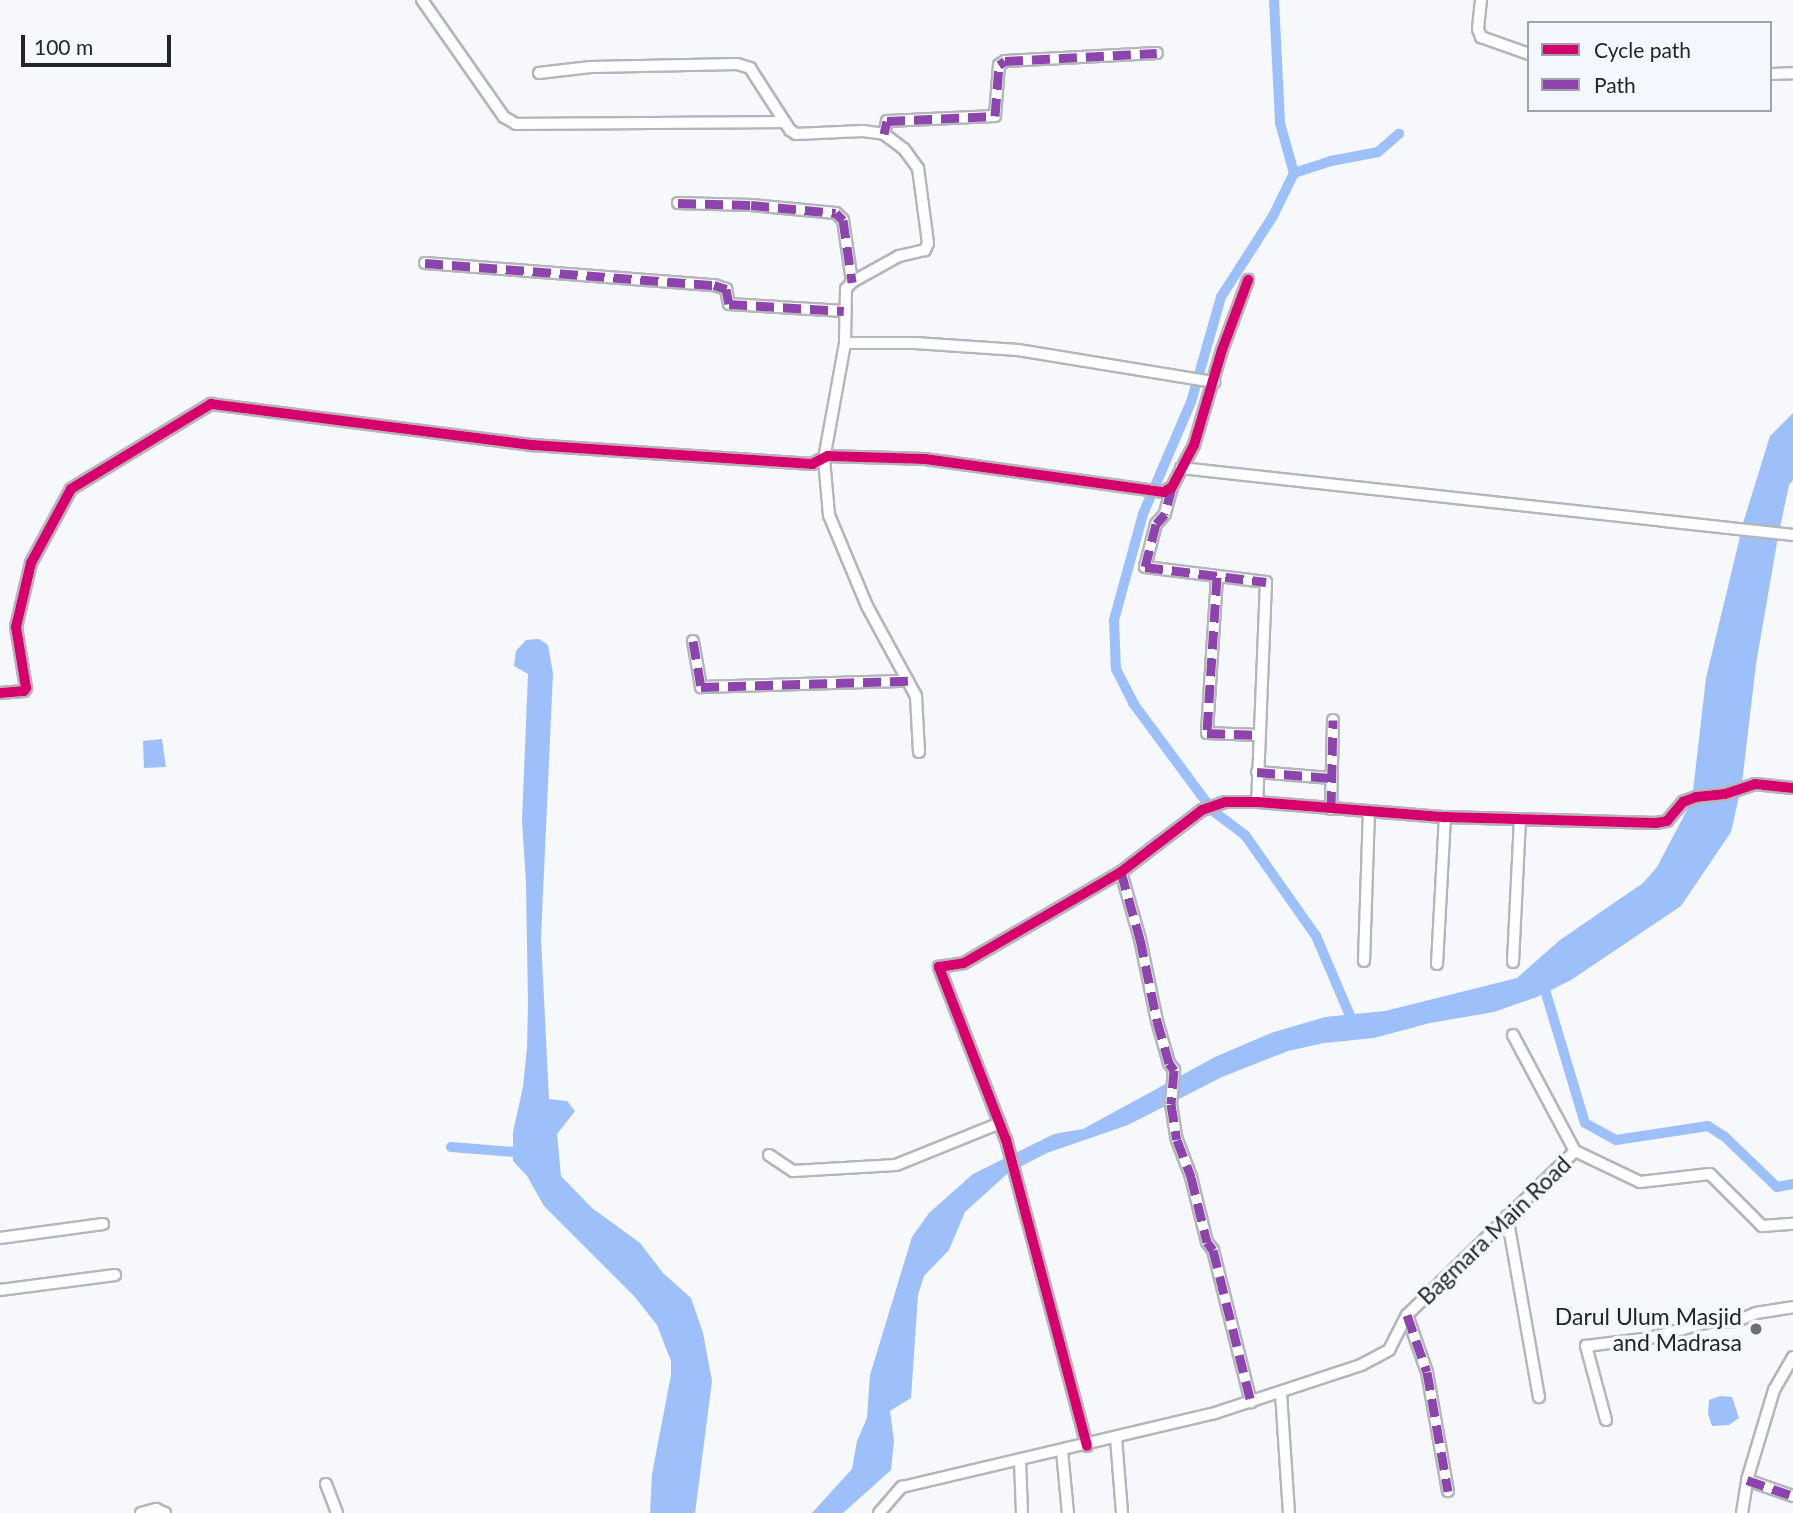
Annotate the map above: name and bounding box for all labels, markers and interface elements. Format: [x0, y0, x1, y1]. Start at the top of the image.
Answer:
scale bar [24, 21, 175, 65]
legend [1527, 21, 1772, 112]
text: 100 m [34, 34, 93, 59]
text: Cycle path [1594, 37, 1691, 62]
text: Path [1594, 72, 1636, 97]
street label: Bagmara Main Road [1412, 1150, 1576, 1310]
place label: Darul Ulum Masjid and Madrasa [1555, 1302, 1742, 1356]
marker: Darul Ulum Masjid and Madrasa [1748, 1321, 1764, 1337]

